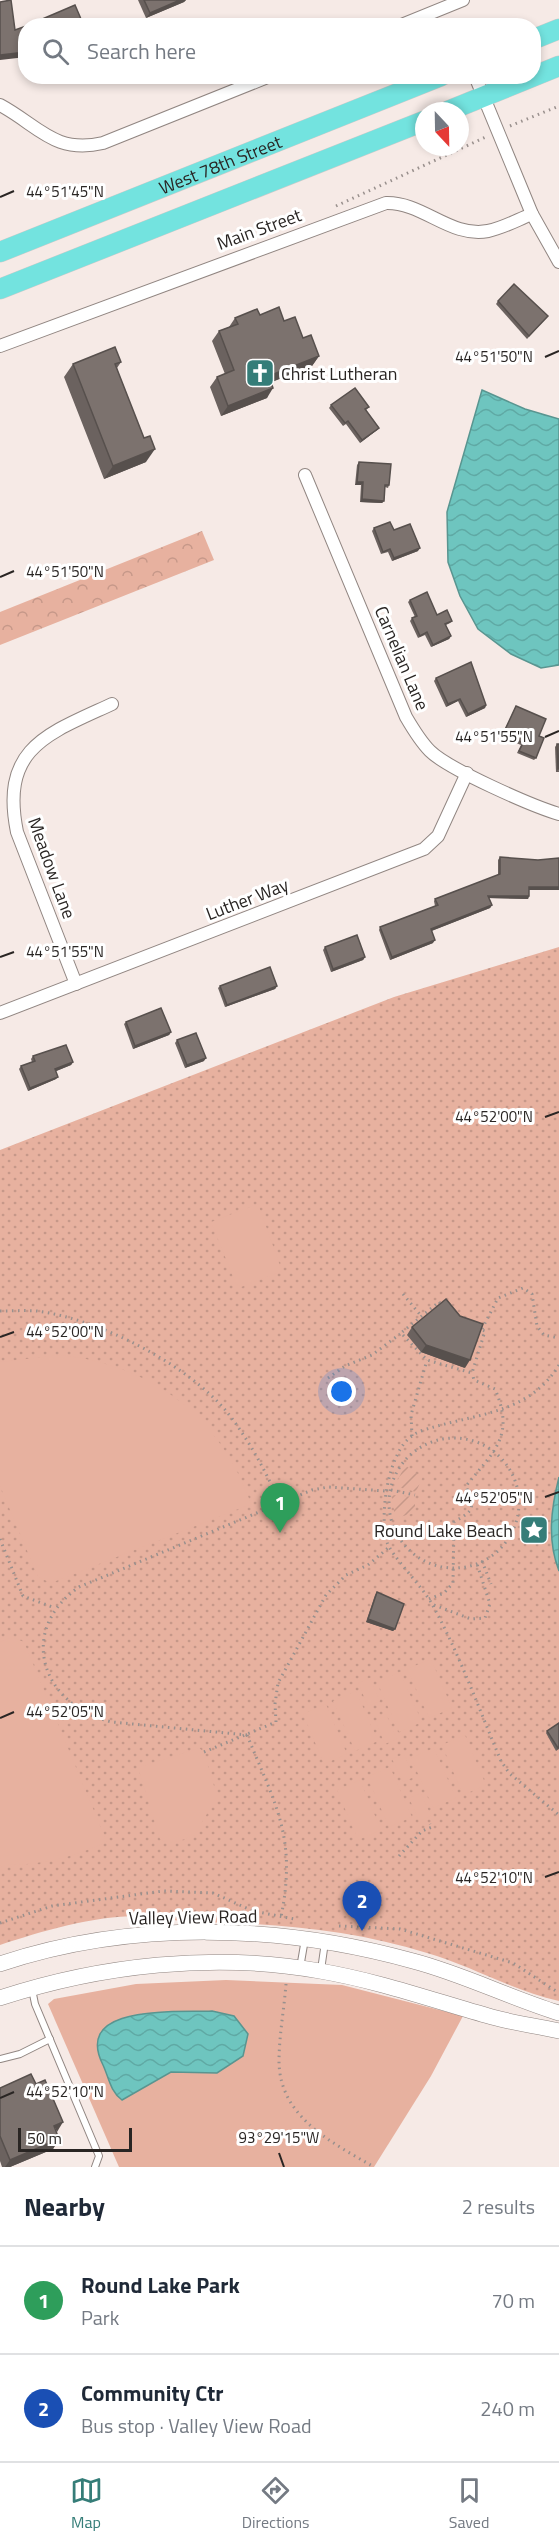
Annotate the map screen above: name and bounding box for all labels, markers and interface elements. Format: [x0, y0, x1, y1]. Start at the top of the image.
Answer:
search box [18, 18, 541, 84]
text: Search here [87, 34, 196, 68]
icon: search [39, 35, 72, 68]
north arrow [415, 102, 469, 156]
street label: West 78th Street [155, 127, 286, 201]
text: 44°51'45"N [26, 180, 104, 203]
street label: Main Street [213, 201, 306, 257]
text: 44°51'50"N [455, 345, 533, 368]
church icon: Christ Lutheran [244, 357, 276, 389]
place label: Christ Lutheran [281, 360, 397, 387]
text: 44°51'50"N [26, 560, 104, 583]
street label: Carnelian Lane [368, 602, 436, 714]
text: 44°51'55"N [455, 725, 533, 748]
street label: Meadow Lane [21, 814, 83, 922]
street label: Luther Way [202, 871, 293, 927]
text: 44°51'55"N [26, 940, 104, 963]
text: 44°52'00"N [455, 1105, 533, 1128]
text: 44°52'00"N [26, 1320, 104, 1343]
your location [327, 1377, 356, 1406]
pin: 1 [260, 1484, 300, 1533]
text: 44°52'05"N [455, 1486, 533, 1509]
place icon: Round Lake Beach [518, 1514, 550, 1546]
place label: Round Lake Beach [374, 1517, 513, 1544]
text: 44°52'05"N [26, 1700, 104, 1723]
text: 44°52'10"N [455, 1866, 533, 1889]
pin: 2 [342, 1882, 382, 1931]
street label: Valley View Road [128, 1902, 258, 1932]
text: 44°52'10"N [26, 2080, 104, 2103]
scale bar [18, 2125, 132, 2152]
text: 50 m [27, 2126, 62, 2150]
text: 93°29'15"W [239, 2126, 319, 2149]
text: Nearby [24, 2187, 105, 2226]
text: 2 results [462, 2191, 535, 2222]
text: Round Lake Park [81, 2268, 240, 2302]
text: 1 [38, 2285, 49, 2316]
text: 70 m [491, 2285, 535, 2316]
text: Park [81, 2302, 119, 2333]
text: Community Ctr [81, 2376, 223, 2410]
text: 2 [38, 2393, 49, 2424]
text: 240 m [480, 2393, 535, 2424]
text: Bus stop · Valley View Road [81, 2410, 312, 2441]
tab: Map [70, 2474, 103, 2534]
tab: Directions [242, 2474, 310, 2534]
tab: Saved [449, 2474, 489, 2534]

